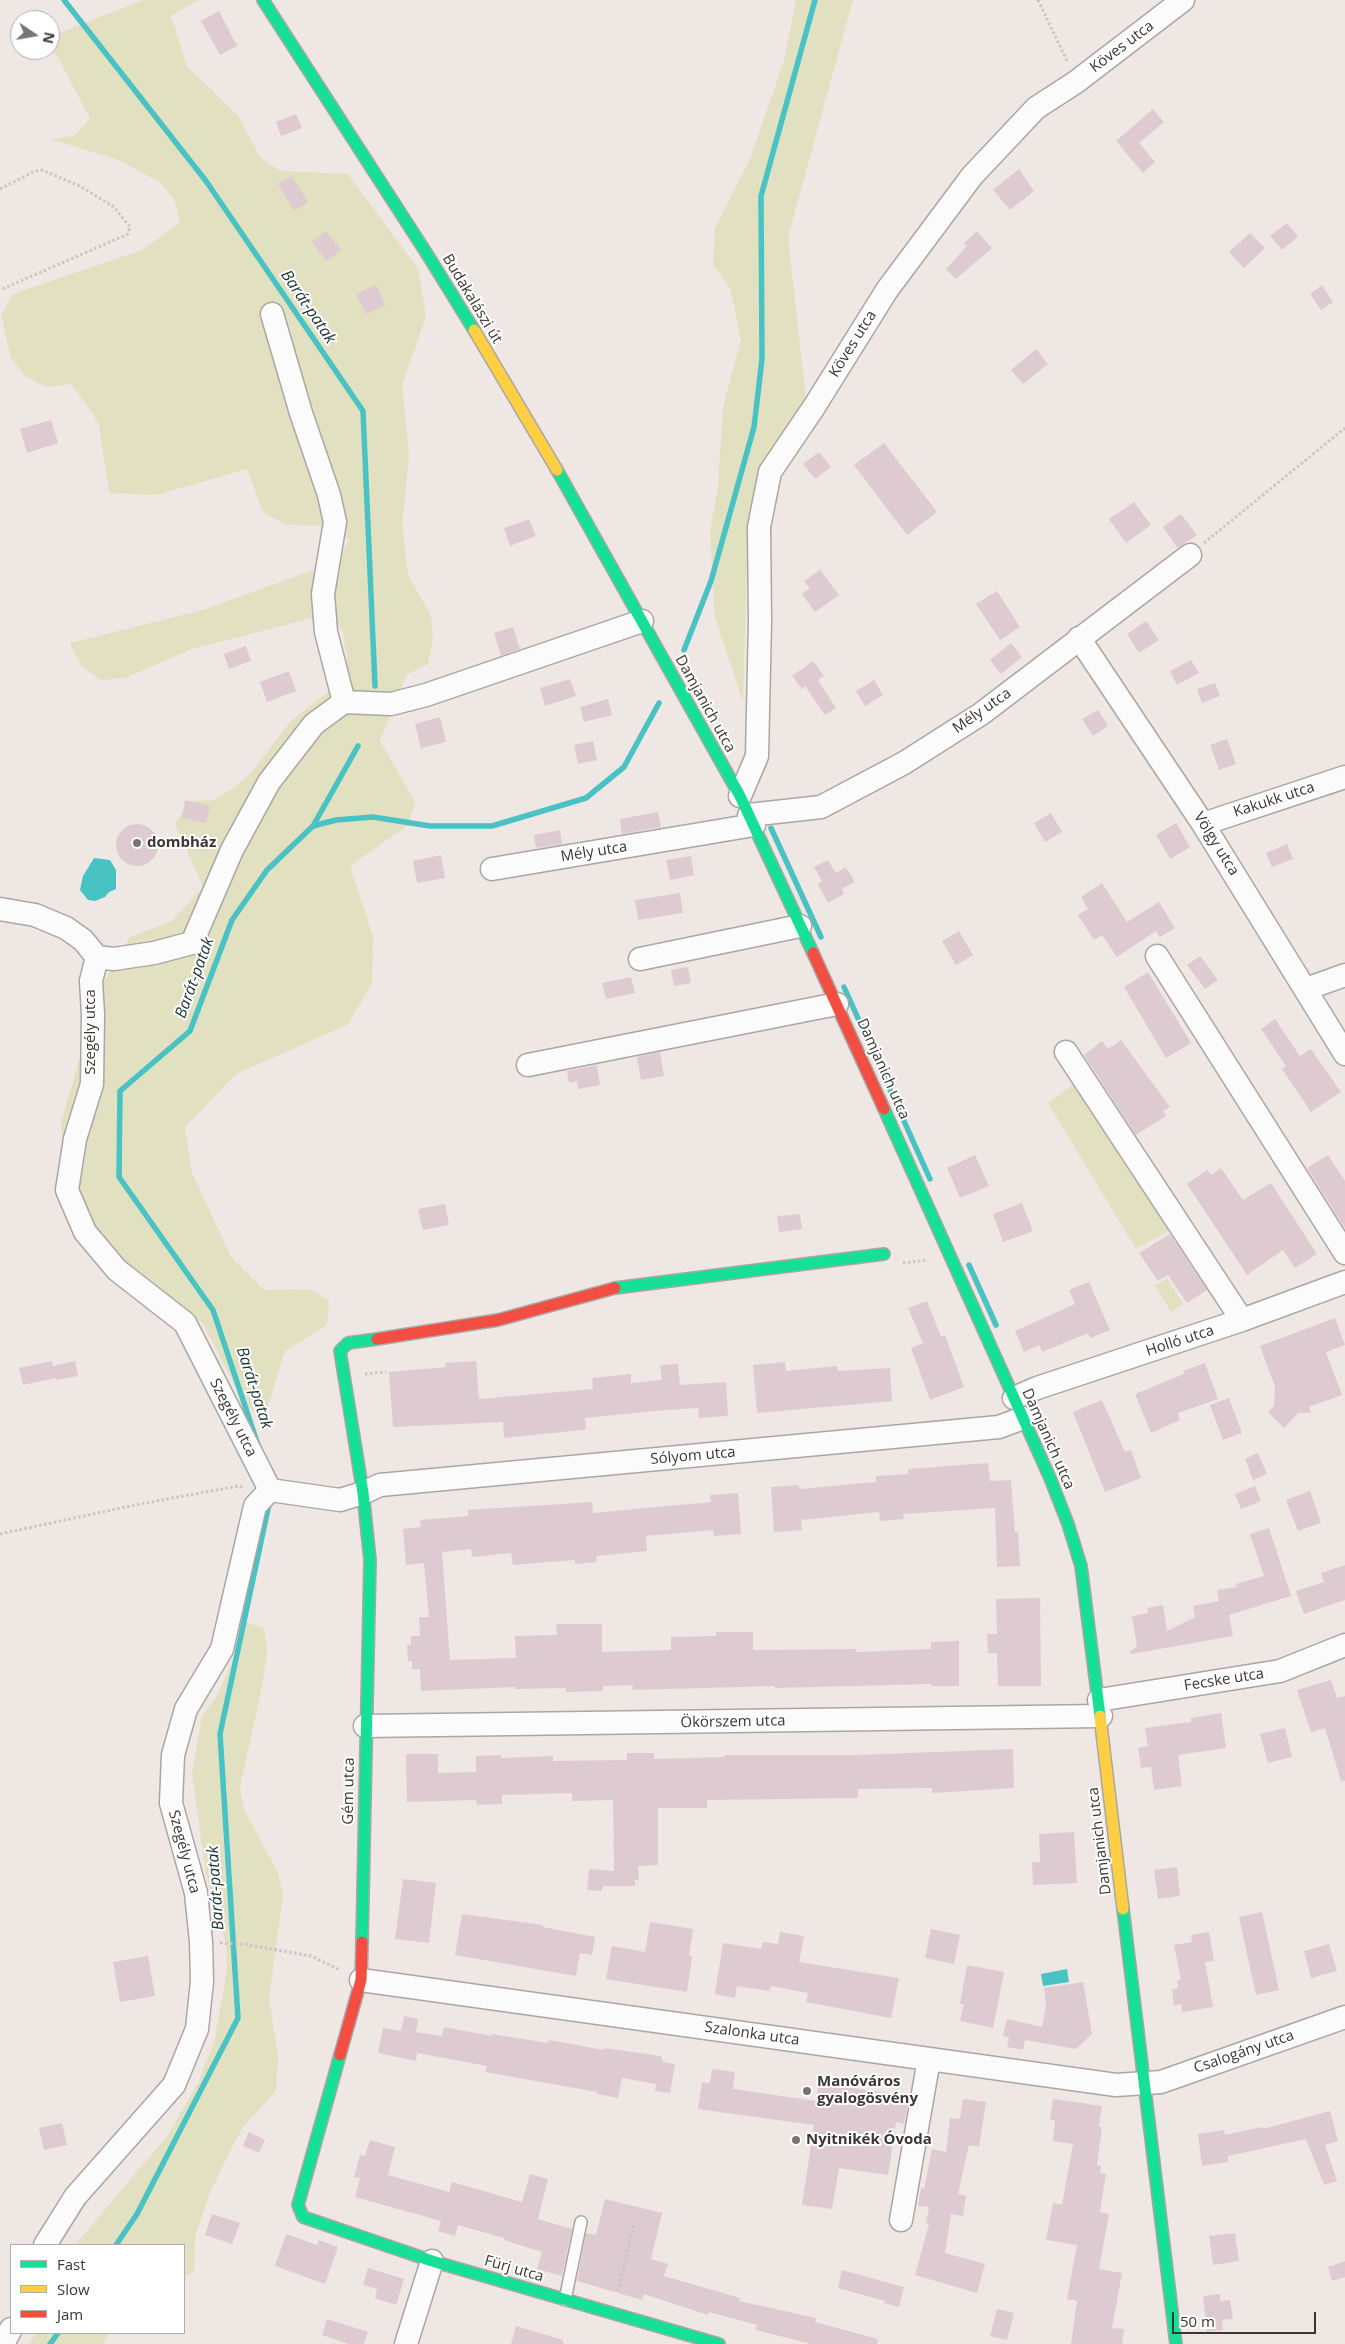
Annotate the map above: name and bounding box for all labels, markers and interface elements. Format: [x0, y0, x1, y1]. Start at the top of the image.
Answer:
north arrow [10, 10, 60, 60]
street label: Köves utca [1087, 17, 1157, 77]
text: N [39, 30, 60, 46]
street label: Budakalászi út [438, 251, 506, 347]
water label: Barát-patak [276, 267, 340, 347]
street label: Köves utca [825, 307, 881, 381]
street label: Damjanich utca [671, 652, 739, 756]
street label: Mély utca [949, 684, 1015, 738]
street label: Kakukk utca [1231, 778, 1317, 822]
street label: Völgy utca [1189, 809, 1243, 879]
place label: dombház [147, 834, 216, 852]
marker: dombház [131, 837, 143, 849]
street label: Mély utca [559, 838, 629, 866]
water label: Barát-patak [171, 935, 219, 1021]
street label: Szegély utca [82, 989, 100, 1075]
street label: Damjanich utca [853, 1016, 913, 1122]
street label: Holló utca [1144, 1322, 1216, 1360]
water label: Barát-patak [232, 1345, 276, 1431]
street label: Szegély utca [206, 1376, 260, 1460]
street label: Damjanich utca [1018, 1386, 1078, 1492]
street label: Sólyom utca [650, 1443, 736, 1469]
street label: Fecske utca [1183, 1665, 1265, 1695]
street label: Ökörszem utca [680, 1712, 786, 1732]
street label: Gém utca [339, 1757, 359, 1825]
street label: Damjanich utca [1084, 1786, 1116, 1896]
street label: Szegély utca [164, 1808, 204, 1896]
water label: Barát-patak [203, 1845, 229, 1931]
street label: Szalonka utca [703, 2018, 801, 2050]
street label: Csalogány utca [1191, 2026, 1297, 2078]
place label: Manóváros gyalogösvény [817, 2073, 918, 2108]
marker: Manóváros gyalogösvény [801, 2085, 813, 2097]
place label: Nyitnikék Óvoda [806, 2131, 932, 2149]
marker: Nyitnikék Óvoda [790, 2134, 802, 2146]
legend [10, 2244, 185, 2334]
street label: Fürj utca [482, 2252, 546, 2286]
text: Fast [57, 2254, 86, 2274]
text: Slow [57, 2279, 90, 2299]
scale bar [1175, 2302, 1319, 2334]
text: Jam [57, 2304, 83, 2324]
text: 50 m [1180, 2311, 1215, 2331]

